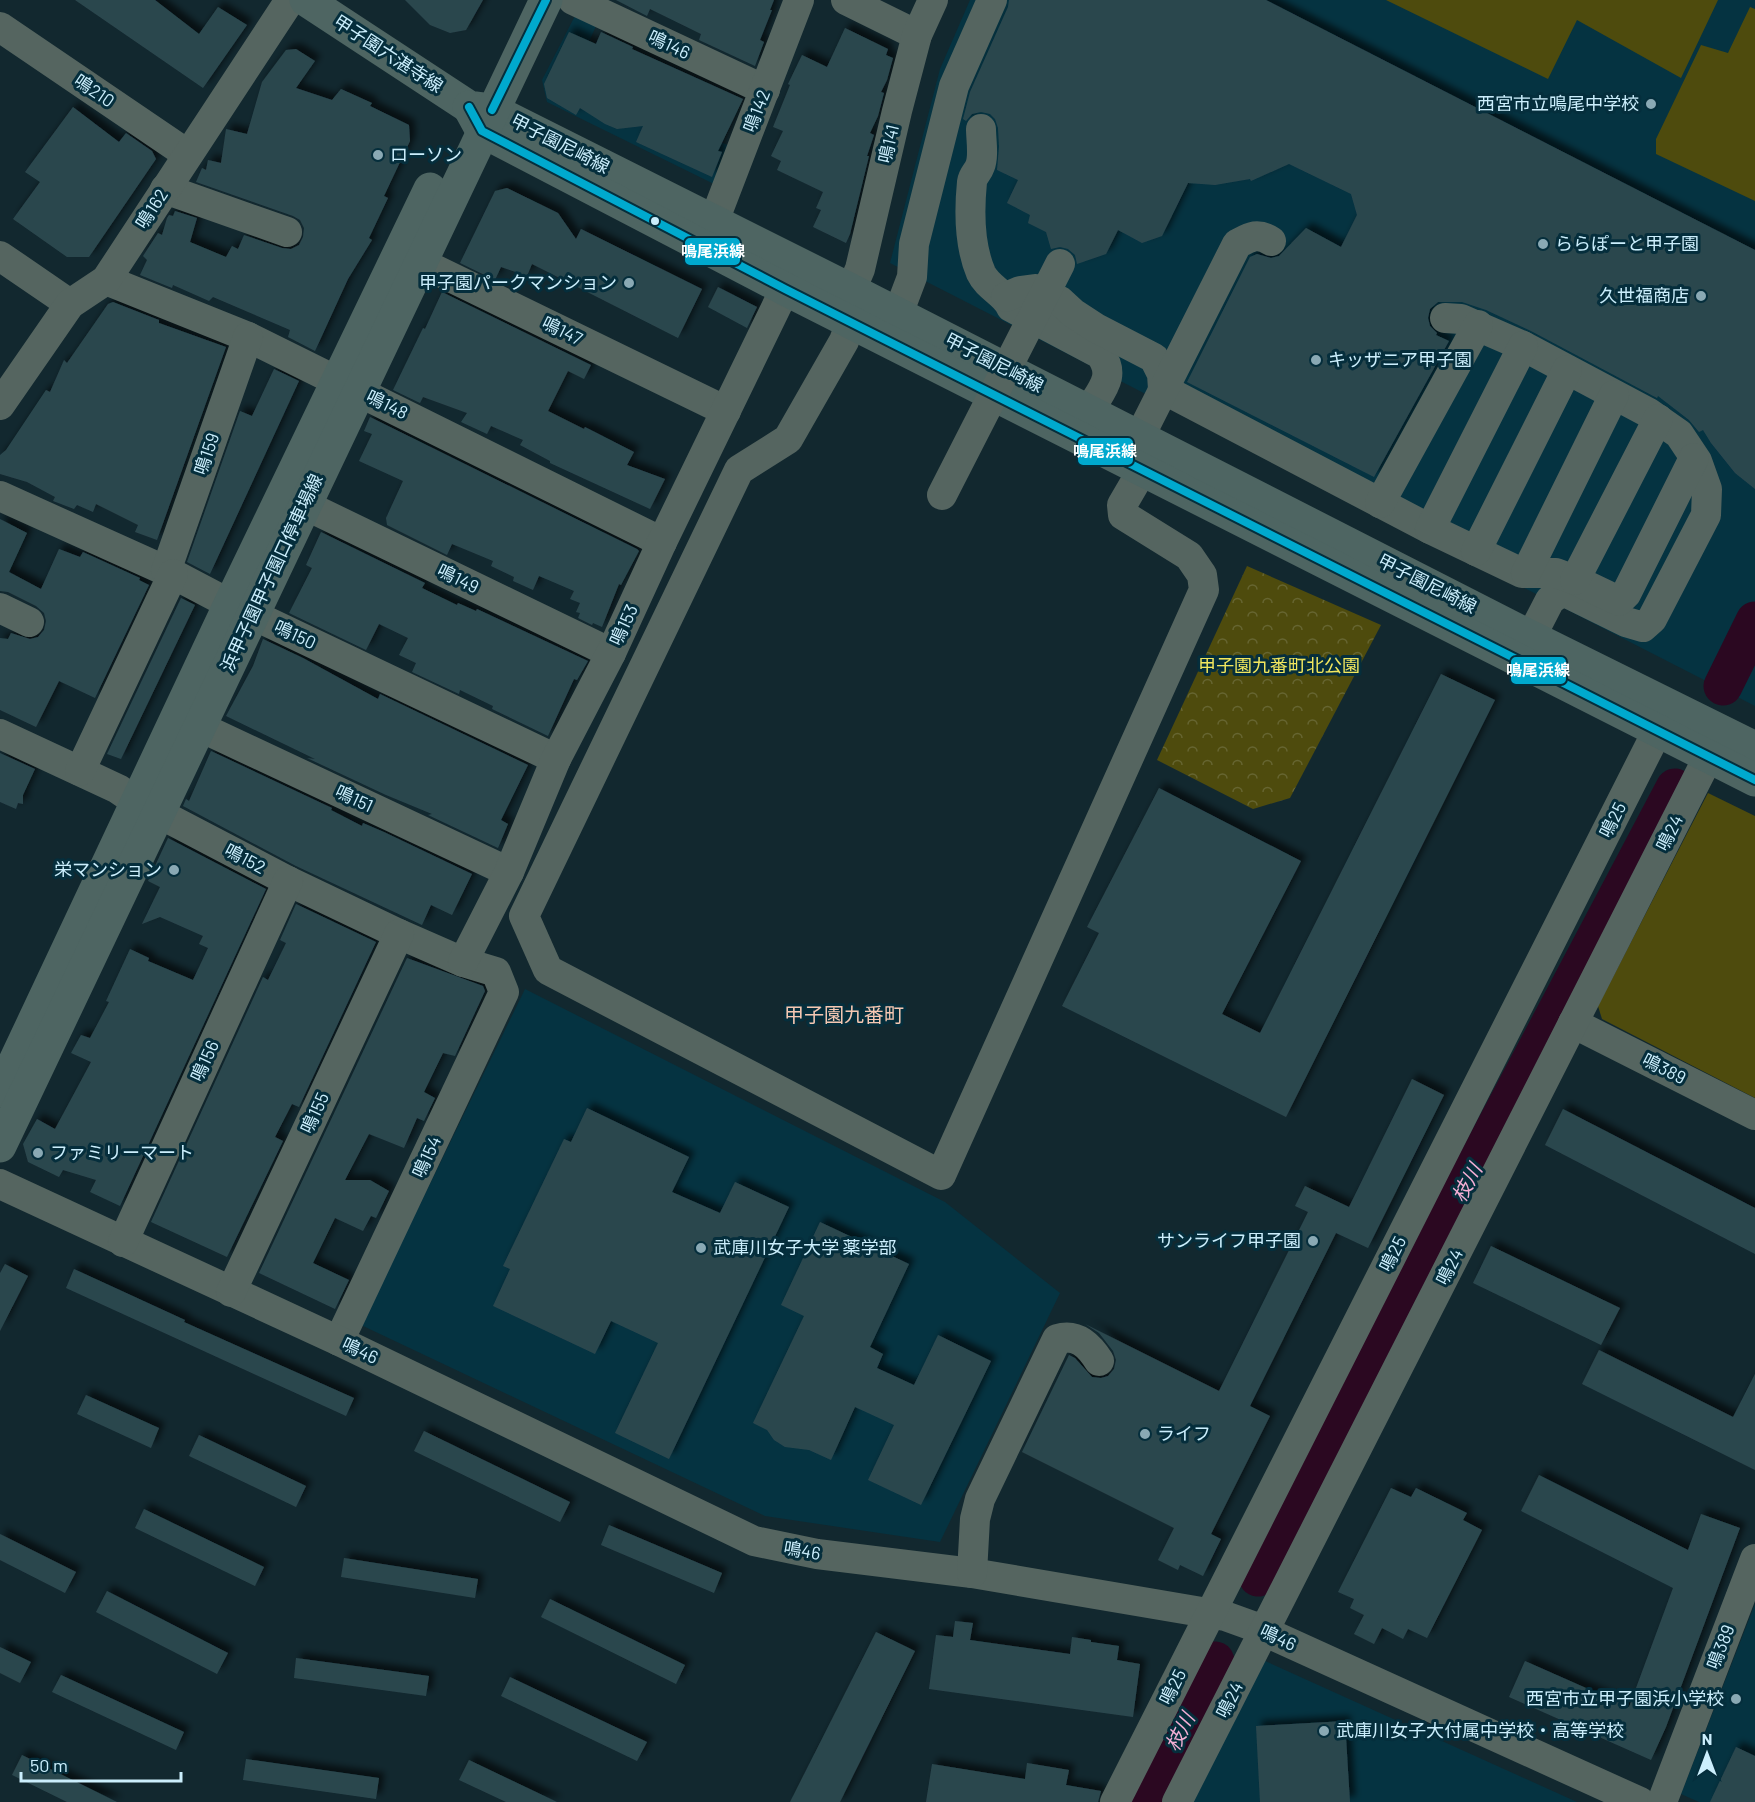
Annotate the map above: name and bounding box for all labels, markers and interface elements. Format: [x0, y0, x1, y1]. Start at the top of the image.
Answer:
street label: 甲子園六湛寺線 [330, 10, 447, 97]
street label: 鳴146 [645, 25, 694, 63]
street label: 鳴210 [70, 69, 119, 112]
street label: 鳴142 [738, 86, 774, 135]
place label: 西宮市立鳴尾中学校 [1477, 92, 1639, 114]
marker: 西宮市立鳴尾中学校 [1644, 97, 1658, 111]
street label: 甲子園尼崎線 [507, 109, 614, 177]
street label: 鳴141 [873, 122, 903, 165]
place label: ローソン [390, 143, 462, 165]
marker: ローソン [371, 148, 385, 162]
street label: 鳴162 [130, 184, 172, 233]
unlabelled marker [649, 215, 661, 227]
place label: ららぽーと甲子園 [1555, 232, 1699, 254]
line badge: 鳴尾浜線 [684, 237, 741, 266]
marker: ららぽーと甲子園 [1536, 237, 1550, 251]
text: 鳴尾浜線 [681, 241, 745, 260]
place label: 甲子園パークマンション [419, 271, 617, 293]
marker: 甲子園パークマンション [622, 276, 636, 290]
place label: 久世福商店 [1599, 284, 1689, 306]
marker: 久世福商店 [1694, 289, 1708, 303]
street label: 鳴147 [539, 311, 587, 349]
street label: 甲子園尼崎線 [941, 328, 1048, 396]
place label: キッザニア甲子園 [1328, 348, 1472, 370]
marker: キッザニア甲子園 [1309, 353, 1323, 367]
street label: 鳴148 [363, 385, 412, 424]
street label: 鳴159 [189, 430, 223, 478]
line badge: 鳴尾浜線 [1077, 437, 1134, 466]
text: 鳴尾浜線 [1073, 441, 1137, 460]
street label: 浜甲子園甲子園口停車場線 [215, 470, 327, 675]
street label: 甲子園尼崎線 [1374, 549, 1481, 617]
street label: 鳴149 [434, 559, 483, 598]
street label: 鳴153 [604, 601, 642, 649]
street label: 鳴150 [271, 615, 320, 653]
park label: 甲子園九番町北公園 [1198, 654, 1360, 676]
line badge: 鳴尾浜線 [1510, 656, 1567, 685]
text: 鳴尾浜線 [1506, 660, 1570, 679]
street label: 鳴151 [332, 780, 377, 816]
street label: 鳴25 [1594, 798, 1630, 841]
street label: 鳴24 [1651, 811, 1687, 854]
street label: 鳴152 [221, 838, 270, 878]
place label: 栄マンション [54, 858, 162, 880]
marker: 栄マンション [167, 863, 181, 877]
district label: 甲子園九番町 [784, 1002, 904, 1026]
street label: 鳴156 [185, 1037, 223, 1085]
street label: 鳴389 [1639, 1048, 1690, 1088]
street label: 鳴155 [295, 1089, 333, 1137]
street label: 鳴154 [407, 1132, 445, 1181]
place label: ファミリーマート [50, 1141, 194, 1163]
marker: ファミリーマート [31, 1146, 45, 1160]
water label: 枝川 [1446, 1157, 1487, 1206]
place label: サンライフ甲子園 [1157, 1229, 1301, 1251]
street label: 鳴25 [1374, 1232, 1410, 1275]
marker: サンライフ甲子園 [1306, 1234, 1320, 1248]
place label: 武庫川女子大学 薬学部 [713, 1236, 897, 1258]
marker: 武庫川女子大学 薬学部 [694, 1241, 708, 1255]
street label: 鳴24 [1431, 1245, 1467, 1288]
street label: 鳴46 [339, 1332, 382, 1368]
place label: ライフ [1157, 1422, 1211, 1444]
marker: ライフ [1138, 1427, 1152, 1441]
street label: 鳴46 [782, 1536, 822, 1564]
street label: 鳴46 [1257, 1619, 1300, 1655]
street label: 鳴389 [1702, 1621, 1739, 1672]
street label: 鳴25 [1154, 1665, 1190, 1708]
street label: 鳴24 [1211, 1678, 1247, 1721]
place label: 西宮市立甲子園浜小学校 [1526, 1687, 1724, 1709]
marker: 西宮市立甲子園浜小学校 [1729, 1692, 1743, 1706]
water label: 枝川 [1159, 1706, 1200, 1755]
place label: 武庫川女子大付属中学校・高等学校 [1336, 1719, 1624, 1741]
marker: 武庫川女子大付属中学校・高等学校 [1317, 1724, 1331, 1738]
north arrow [1677, 1724, 1737, 1784]
text: N [1702, 1729, 1712, 1748]
scale bar [21, 1745, 182, 1783]
text: 50 m [30, 1754, 68, 1776]

